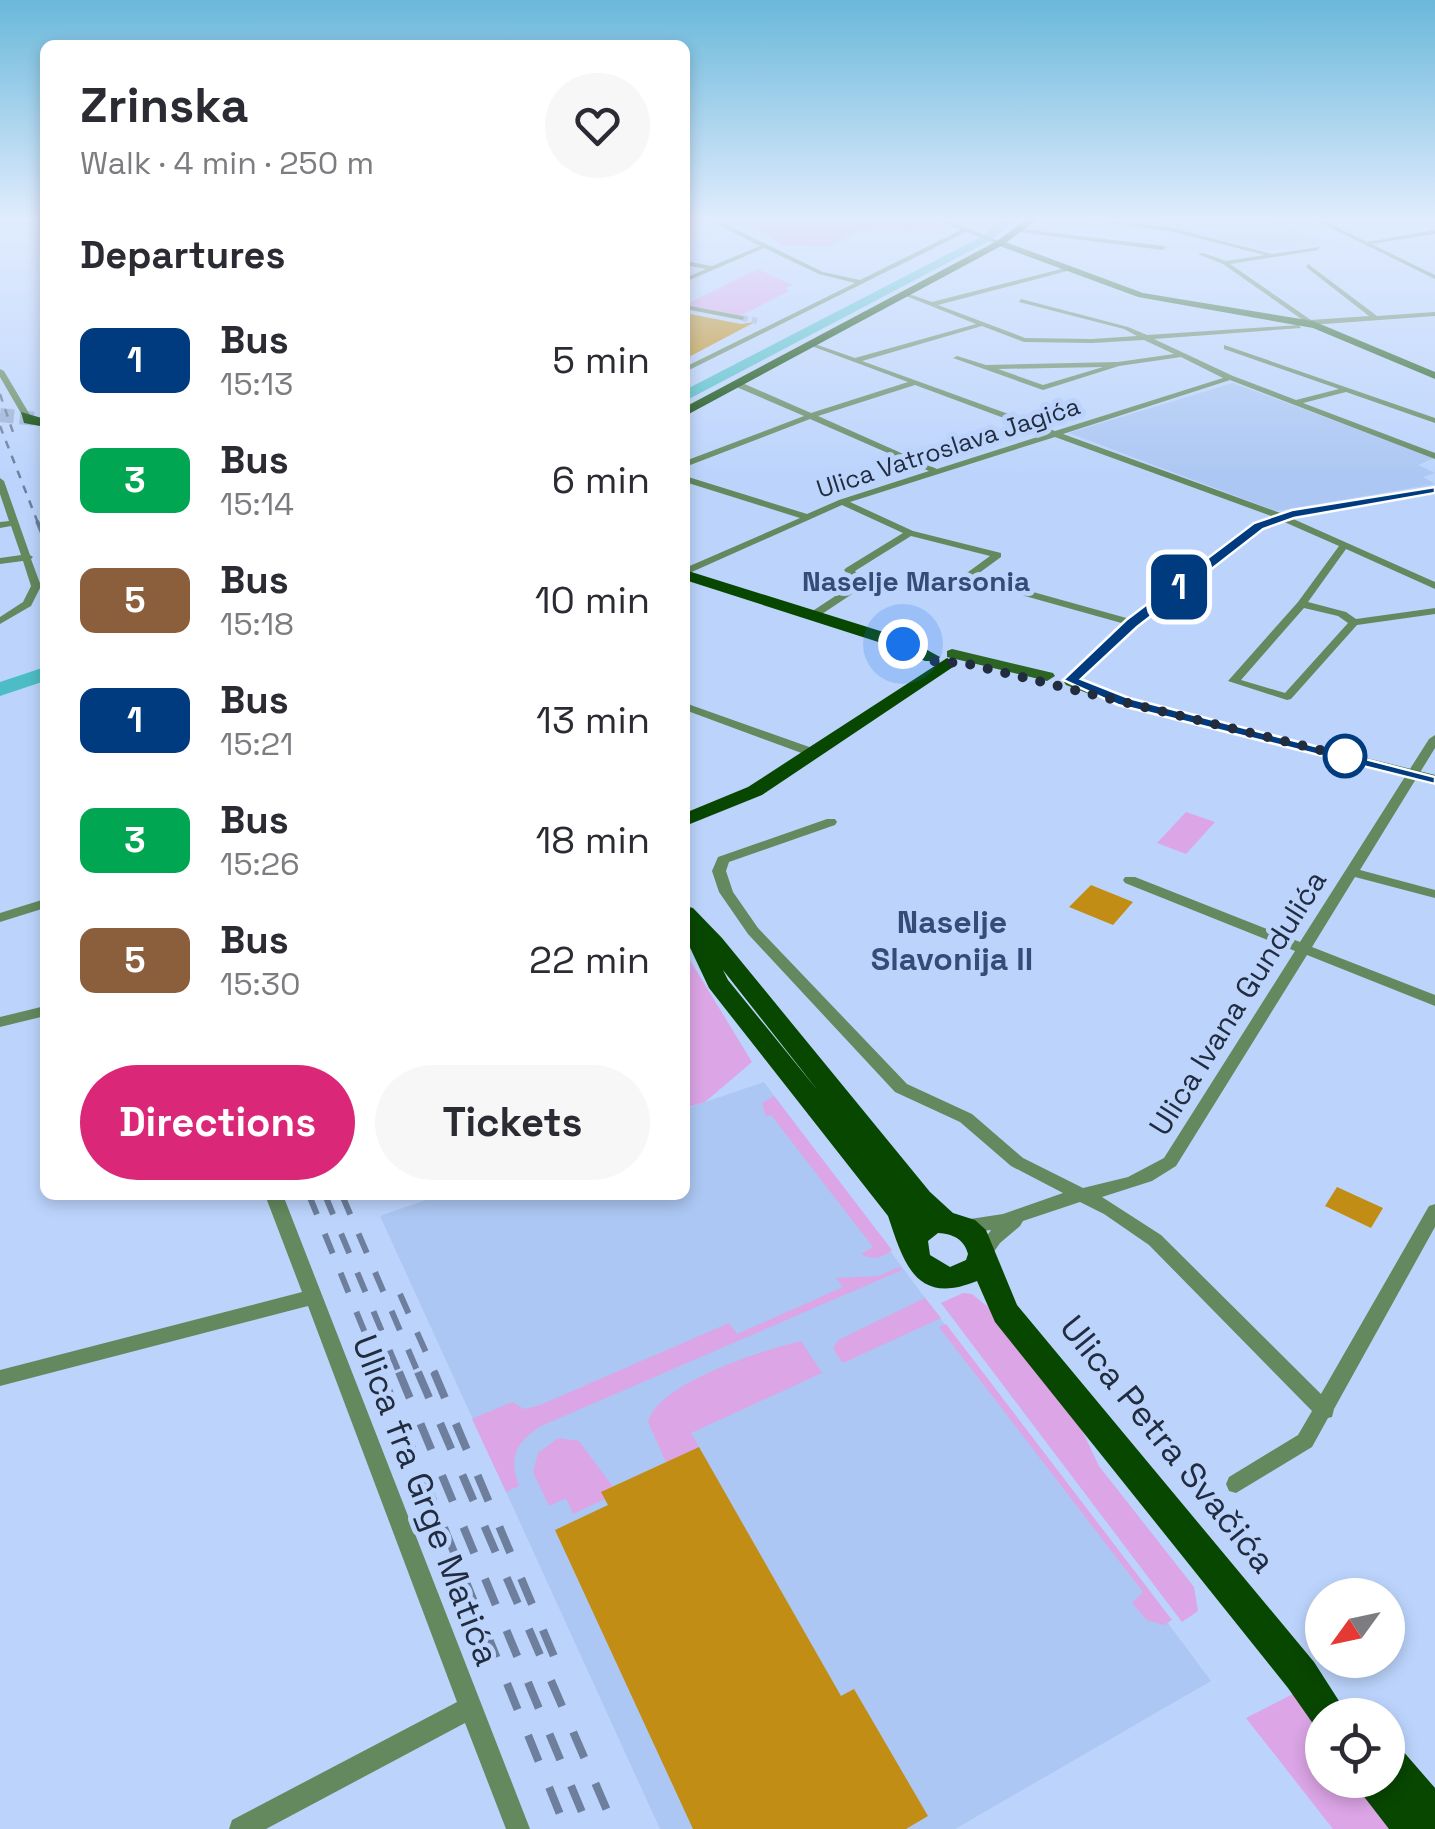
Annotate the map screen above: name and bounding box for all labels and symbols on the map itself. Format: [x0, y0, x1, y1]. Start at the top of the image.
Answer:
street label: Ulica Vatroslava Jagića [812, 389, 1084, 505]
line badge: 1 [1146, 554, 1212, 620]
district label: Naselje Marsonia [802, 563, 1030, 599]
your location [878, 619, 928, 669]
unlabelled marker [1324, 735, 1366, 777]
street label: Ulica Ivana Gundulića [1140, 863, 1335, 1143]
district label: Naselje Slavonija II [871, 902, 1033, 979]
street label: Ulica Petra Svačića [1051, 1306, 1285, 1582]
street label: Ulica fra Grge Matića [343, 1328, 509, 1672]
north arrow [1305, 1578, 1405, 1678]

